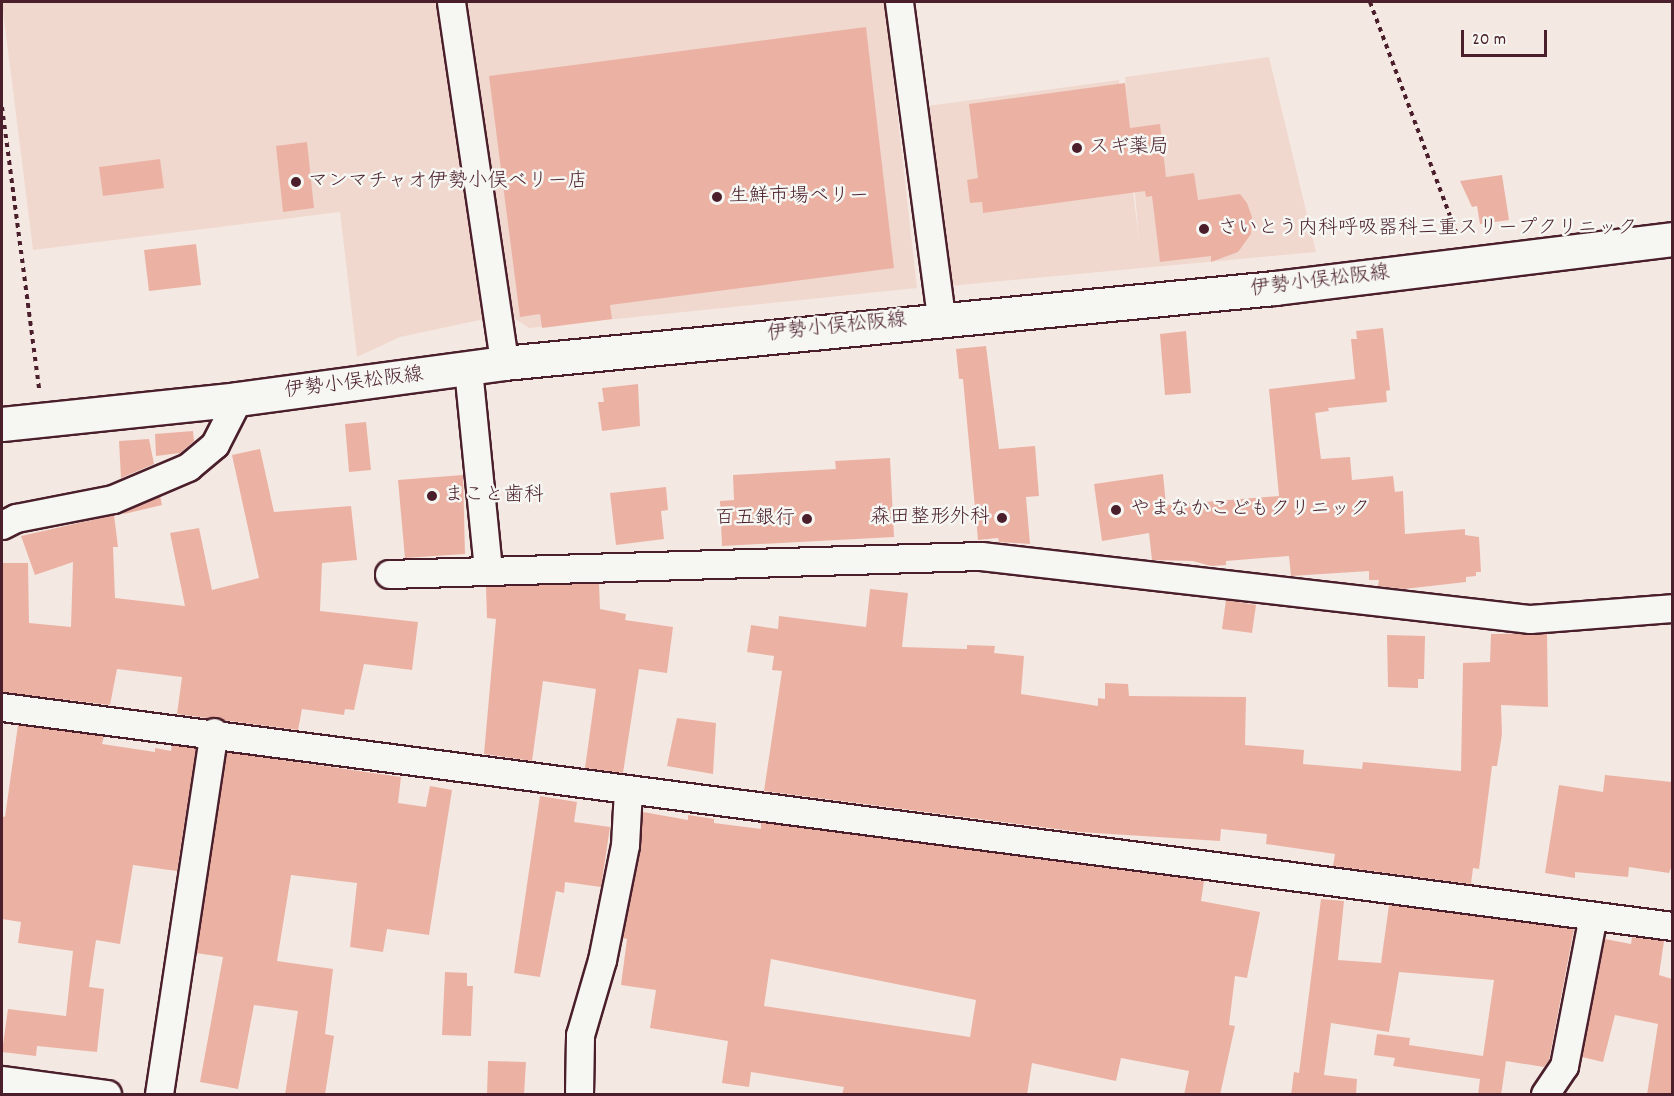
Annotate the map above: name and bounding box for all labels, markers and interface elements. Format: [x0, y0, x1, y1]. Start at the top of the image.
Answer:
scale bar [1464, 18, 1550, 56]
text: 20 m [1472, 28, 1506, 53]
place label: スギ薬局 [1089, 136, 1169, 160]
marker: スギ薬局 [1070, 141, 1084, 155]
place label: マンマチャオ伊勢小俣ベリー店 [308, 170, 588, 194]
marker: マンマチャオ伊勢小俣ベリー店 [289, 175, 303, 189]
place label: 生鮮市場ベリー [729, 185, 869, 209]
marker: 生鮮市場ベリー [710, 190, 724, 204]
place label: さいとう内科呼吸器科三重スリープクリニック [1218, 217, 1638, 241]
marker: さいとう内科呼吸器科三重スリープクリニック [1195, 220, 1213, 238]
street label: 伊勢小俣松阪線 [1249, 262, 1391, 302]
street label: 伊勢小俣松阪線 [766, 309, 908, 347]
street label: 伊勢小俣松阪線 [283, 364, 425, 404]
place label: まこと歯科 [444, 484, 544, 508]
marker: まこと歯科 [425, 489, 439, 503]
place label: やまなかこどもクリニック [1130, 498, 1370, 522]
marker: やまなかこどもクリニック [1107, 501, 1125, 519]
place label: 森田整形外科 [870, 506, 990, 530]
place label: 百五銀行 [715, 507, 795, 531]
marker: 森田整形外科 [995, 511, 1009, 525]
marker: 百五銀行 [800, 512, 814, 526]

